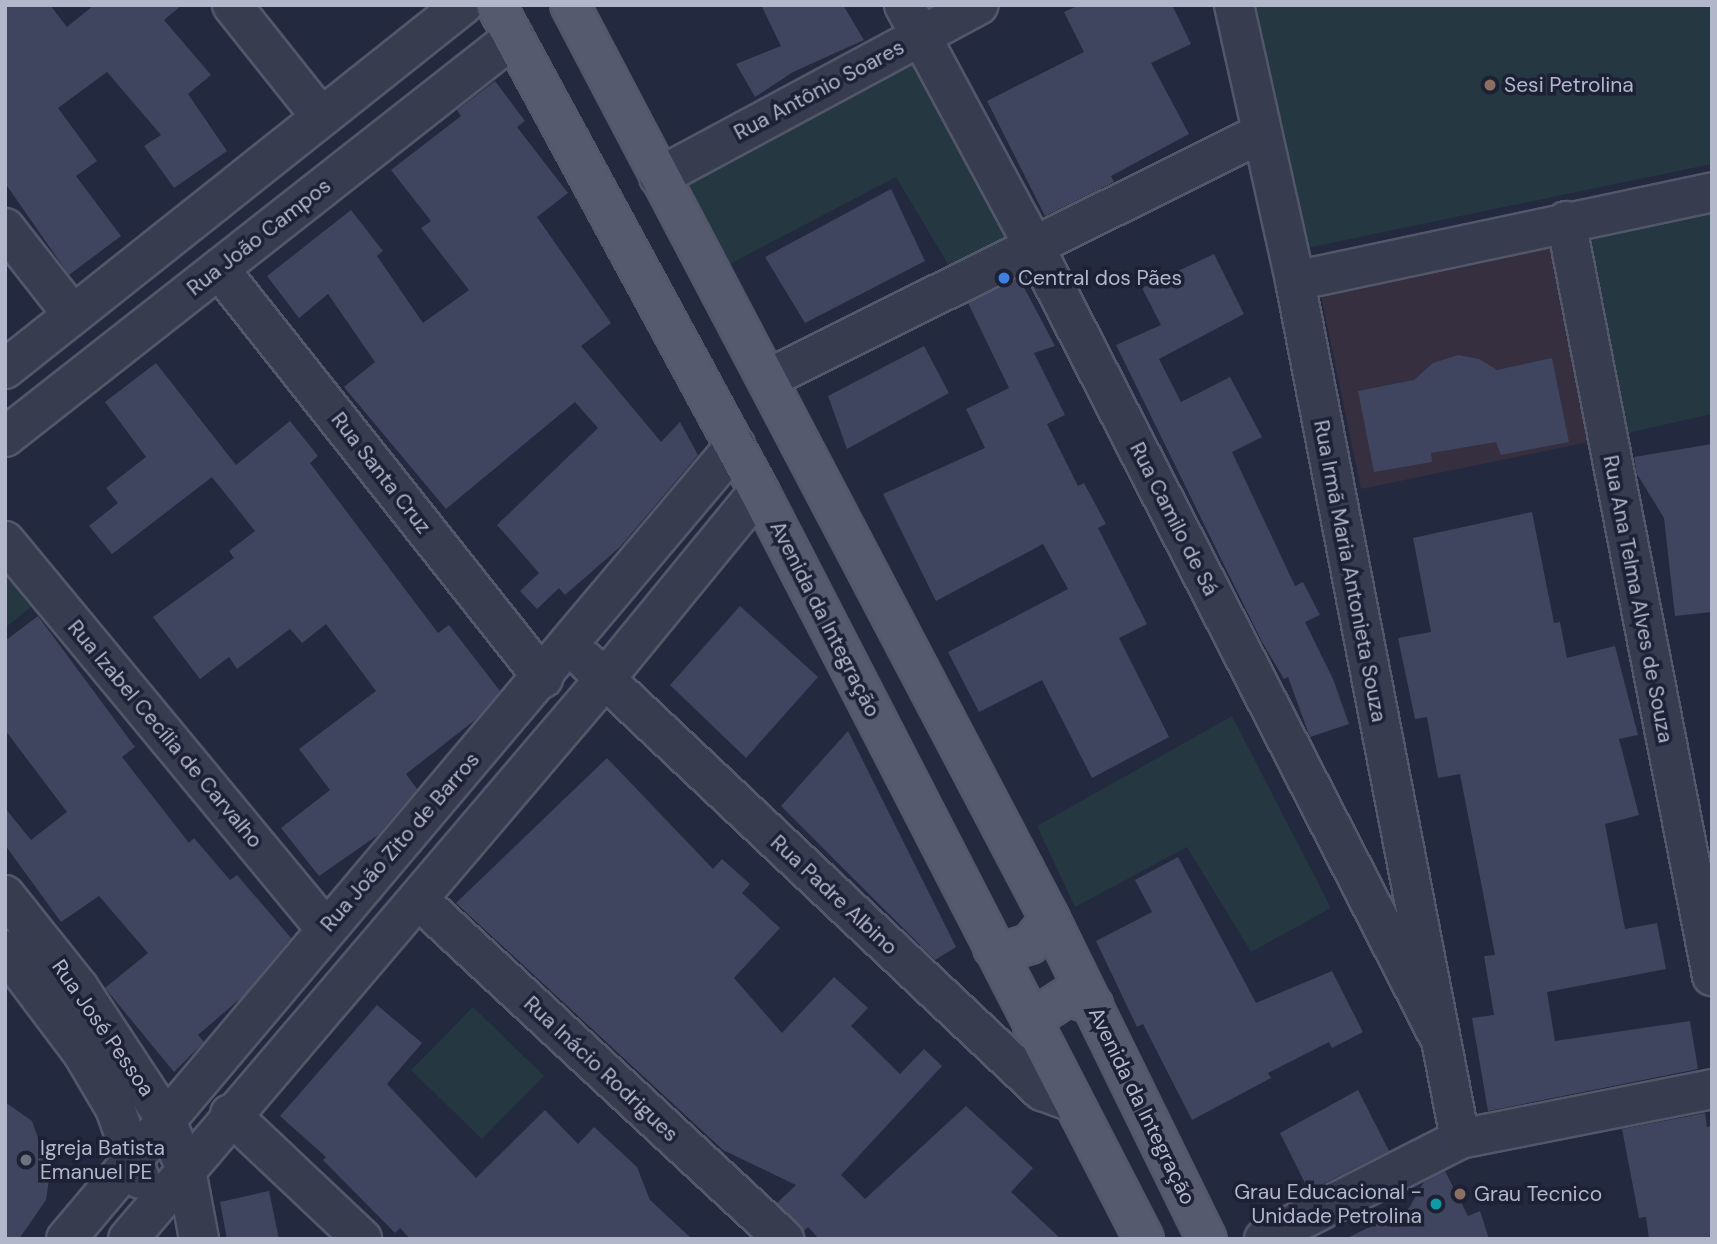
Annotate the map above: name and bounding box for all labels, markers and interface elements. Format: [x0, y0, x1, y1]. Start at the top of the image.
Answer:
street label: Rua Antônio Soares [730, 35, 908, 145]
place label: Sesi Petrolina [1504, 72, 1634, 98]
marker: Sesi Petrolina [1482, 77, 1498, 93]
street label: Rua João Campos [182, 173, 336, 301]
place label: Central dos Pães [1018, 265, 1182, 291]
marker: Central dos Pães [996, 270, 1012, 286]
street label: Rua Santa Cruz [326, 407, 436, 539]
street label: Rua Irmã Maria Antonieta Souza [1308, 418, 1392, 724]
street label: Rua Camilo de Sá [1124, 438, 1224, 600]
street label: Rua Ana Telma Alves de Souza [1598, 453, 1678, 745]
street label: Avenida da Integração [765, 517, 885, 721]
street label: Rua Izabel Cecília de Carvalho [62, 615, 268, 853]
street label: Rua João Zito de Barros [315, 747, 485, 937]
street label: Rua Padre Albino [765, 830, 903, 960]
street label: Rua José Pessoa [47, 955, 159, 1101]
street label: Rua Inácio Rodrigues [519, 991, 683, 1147]
street label: Avenida da Integração [1083, 1003, 1201, 1209]
place label: Igreja Batista Emanuel PE [40, 1135, 165, 1185]
marker: Igreja Batista Emanuel PE [18, 1152, 34, 1168]
place label: Grau Educacional - Unidade Petrolina [1234, 1179, 1422, 1229]
place label: Grau Tecnico [1474, 1181, 1602, 1207]
marker: Grau Tecnico [1452, 1186, 1468, 1202]
marker: Grau Educacional - Unidade Petrolina [1428, 1196, 1444, 1212]

